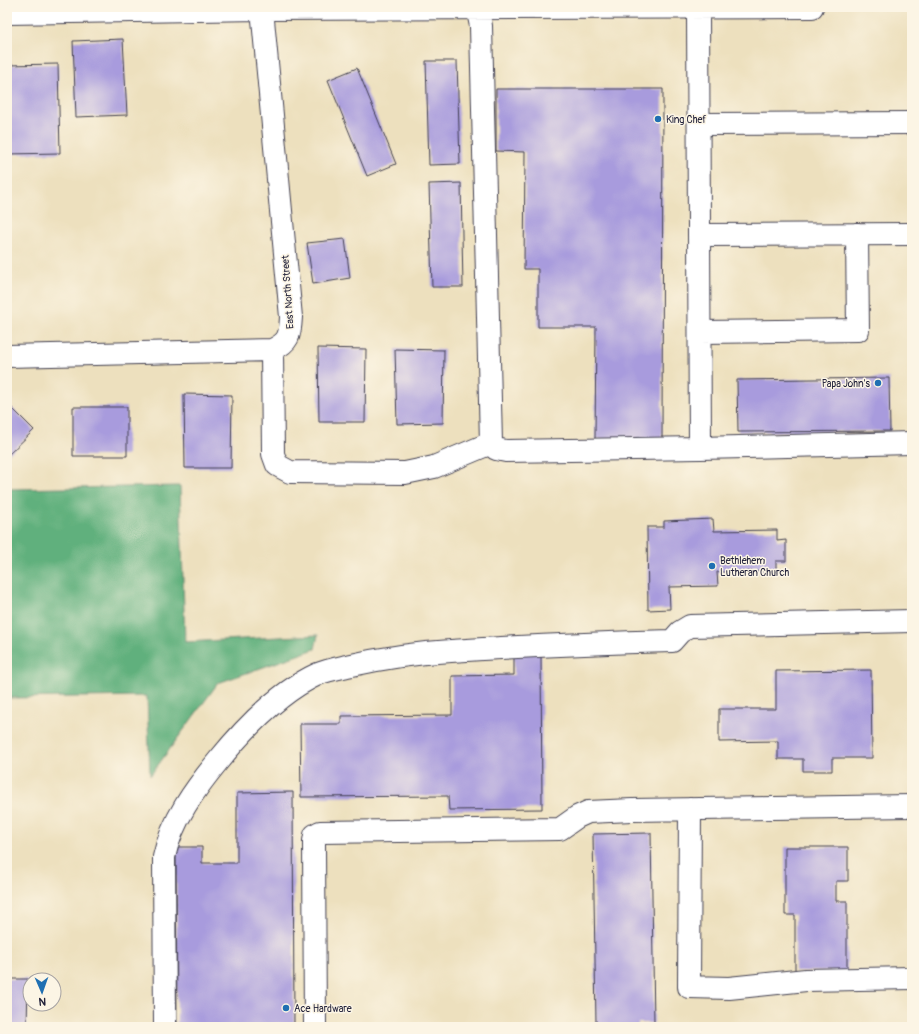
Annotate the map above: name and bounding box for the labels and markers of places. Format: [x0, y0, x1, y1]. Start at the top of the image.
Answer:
marker: King Chef [653, 114, 663, 124]
place label: King Chef [666, 114, 706, 126]
place label: Papa John's [822, 378, 871, 390]
marker: Papa John's [873, 378, 883, 388]
place label: Bethlehem Lutheran Church [720, 555, 790, 579]
marker: Bethlehem Lutheran Church [707, 561, 717, 571]
marker: Ace Hardware [281, 1003, 291, 1013]
place label: Ace Hardware [294, 1003, 352, 1015]

